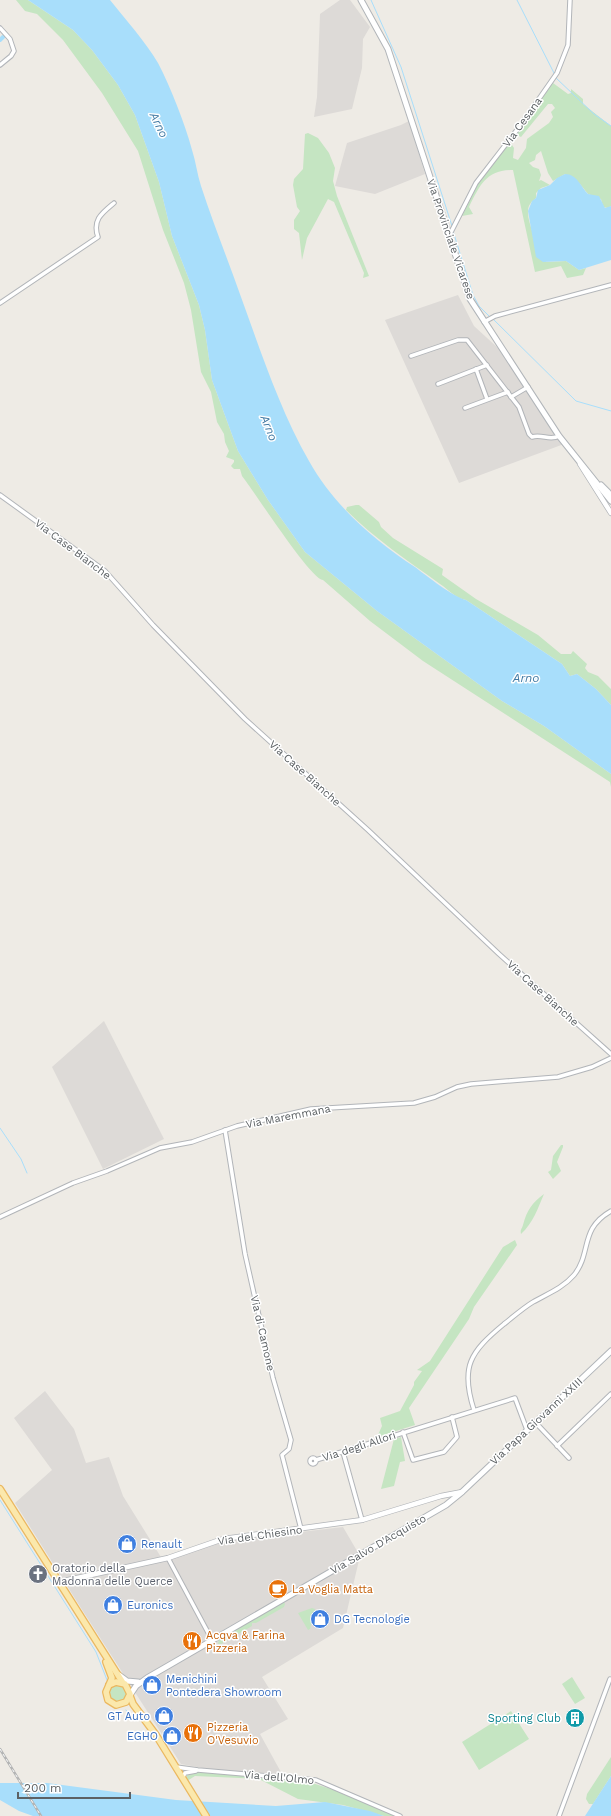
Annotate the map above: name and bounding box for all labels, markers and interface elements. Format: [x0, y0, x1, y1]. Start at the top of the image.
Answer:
street label: Via Cesana [500, 95, 545, 150]
water label: Arno [146, 109, 171, 140]
street label: Via Provinciale Vicarese [424, 177, 477, 301]
water label: Arno [257, 412, 280, 443]
street label: Via Case Bianche [32, 517, 113, 582]
water label: Arno [512, 671, 539, 685]
street label: Via Case Bianche [266, 738, 343, 809]
street label: Via Case Bianche [504, 958, 581, 1029]
street label: Via Maremmana [245, 1102, 332, 1131]
street label: Via di Camone [247, 1294, 278, 1372]
street label: Via Papa Giovanni XXIII [487, 1375, 585, 1468]
street label: Via degli Allori [321, 1428, 398, 1464]
street label: Via Salvo D'Acquisto [328, 1512, 428, 1577]
street label: Via del Chiesino [217, 1523, 303, 1548]
shop icon: Renault [116, 1533, 138, 1555]
place label: Renault [141, 1538, 182, 1551]
place label: Oratorio della Madonna delle Querce [52, 1562, 173, 1588]
church icon: Oratorio della Madonna delle Querce [27, 1563, 49, 1585]
cafe icon: La Voglia Matta [267, 1578, 289, 1600]
place label: La Voglia Matta [292, 1583, 373, 1596]
shop icon: Euronics [102, 1594, 124, 1616]
place label: Euronics [127, 1599, 173, 1612]
shop icon: DG Tecnologie [309, 1608, 331, 1630]
place label: DG Tecnologie [334, 1613, 410, 1626]
place label: Acqva & Farina Pizzeria [206, 1629, 285, 1655]
restaurant icon: Acqva & Farina Pizzeria [181, 1630, 203, 1652]
place label: Menichini Pontedera Showroom [166, 1673, 282, 1699]
shop icon: Menichini Pontedera Showroom [141, 1674, 163, 1696]
shop icon: GT Auto [153, 1705, 175, 1727]
building icon: Sporting Club [564, 1707, 586, 1729]
place label: GT Auto [107, 1710, 150, 1723]
place label: Sporting Club [488, 1712, 561, 1725]
place label: Pizzeria O'Vesuvio [207, 1721, 259, 1747]
restaurant icon: Pizzeria O'Vesuvio [182, 1722, 204, 1744]
shop icon: EGHO [161, 1725, 183, 1747]
place label: EGHO [127, 1730, 158, 1743]
street label: Via dell'Olmo [243, 1768, 315, 1787]
scale bar [18, 1774, 130, 1800]
text: 200 m [24, 1781, 61, 1795]

